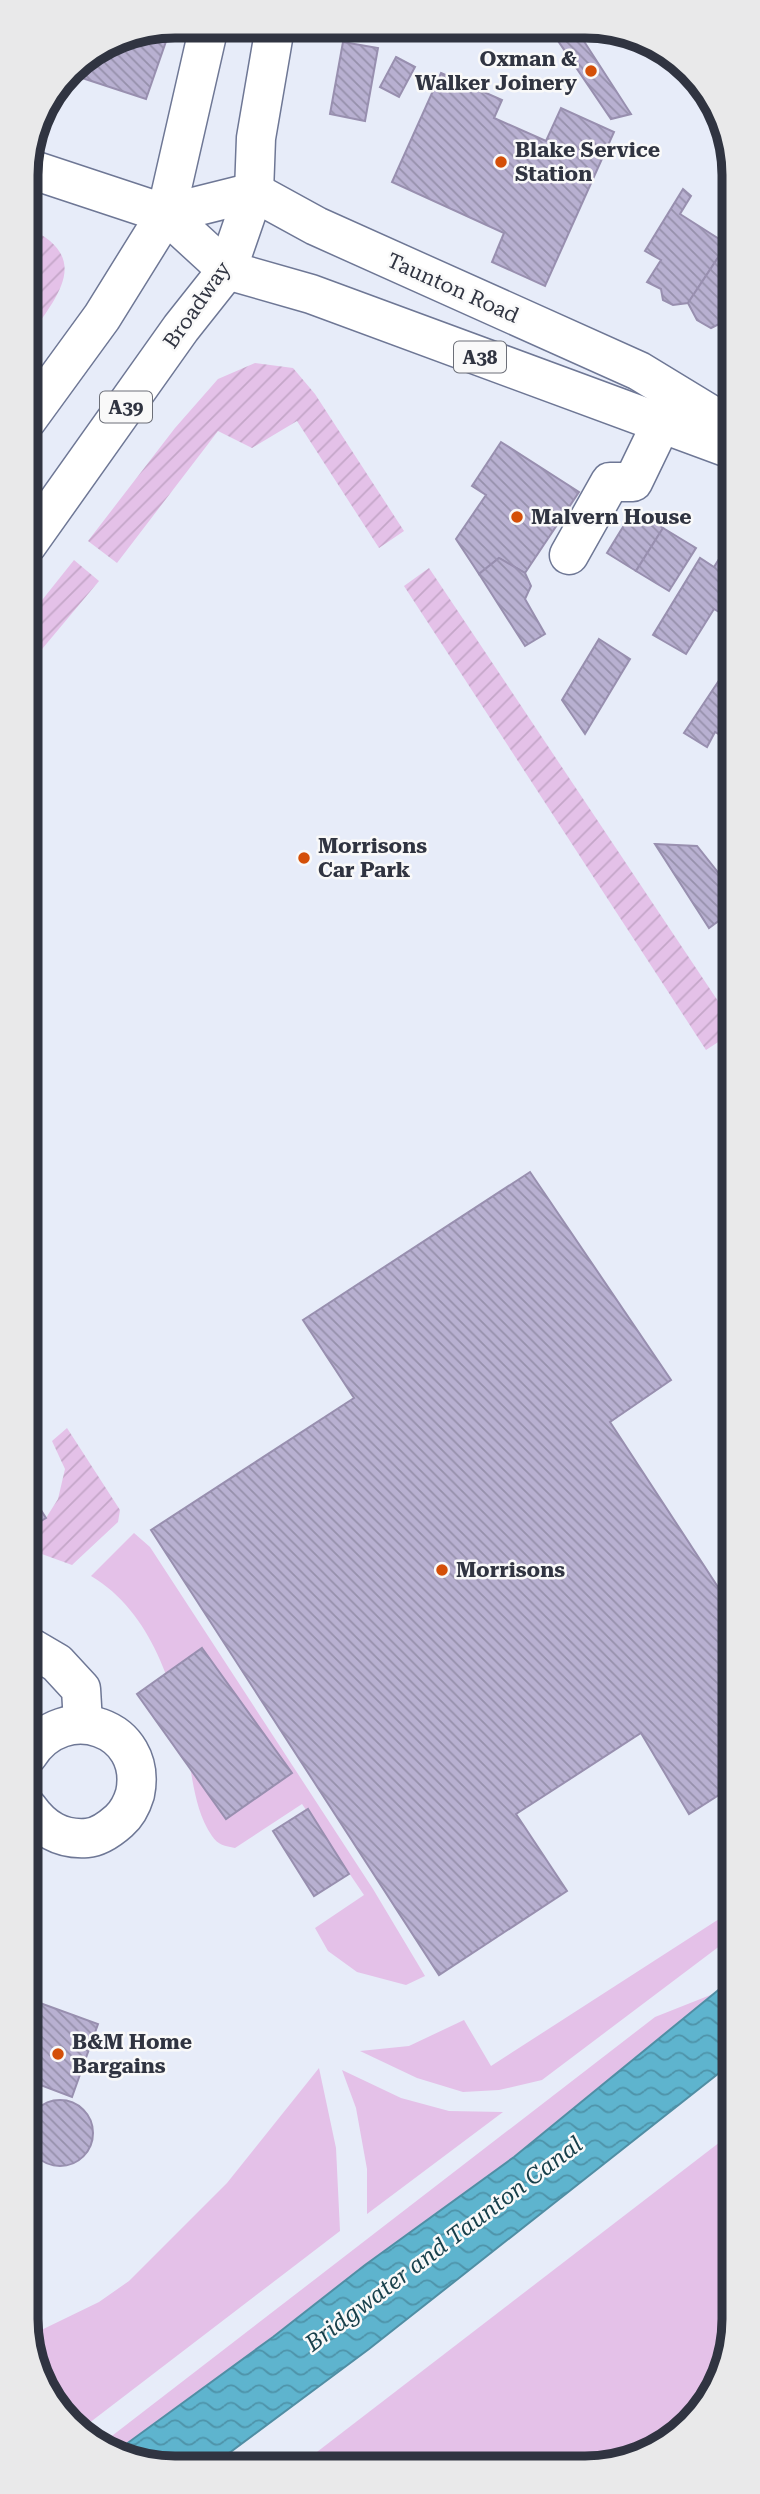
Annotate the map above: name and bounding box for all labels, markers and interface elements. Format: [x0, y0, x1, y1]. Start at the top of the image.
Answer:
place label: Oxman & Walker Joinery [415, 47, 577, 95]
marker: Oxman & Walker Joinery [583, 63, 599, 79]
place label: Blake Service Station [515, 138, 660, 186]
marker: Blake Service Station [493, 154, 509, 170]
street label: Taunton Road [383, 248, 523, 328]
street label: Broadway [158, 257, 236, 353]
road number: A38 [454, 342, 506, 372]
road number: A39 [100, 392, 152, 422]
place label: Malvern House [531, 505, 692, 529]
marker: Malvern House [509, 509, 525, 525]
place label: Morrisons Car Park [318, 834, 427, 882]
marker: Morrisons Car Park [296, 850, 312, 866]
place label: Morrisons [456, 1558, 565, 1582]
marker: Morrisons [434, 1562, 450, 1578]
place label: B&M Home Bargains [72, 2030, 192, 2078]
marker: B&M Home Bargains [50, 2046, 66, 2062]
water label: Bridgwater and Taunton Canal [299, 2131, 588, 2358]

